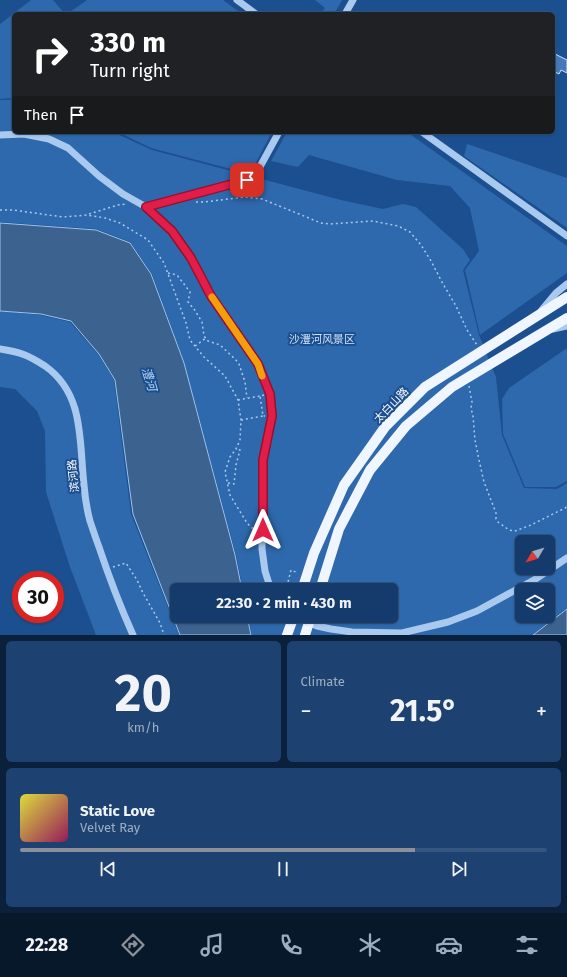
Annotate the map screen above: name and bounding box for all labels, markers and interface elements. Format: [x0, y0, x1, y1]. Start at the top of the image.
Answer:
text: 330 m [90, 26, 166, 59]
icon: right [24, 28, 76, 80]
text: Turn right [90, 60, 170, 82]
icon: arrive [66, 104, 88, 126]
text: Then [24, 106, 58, 124]
pin [230, 163, 264, 197]
icon: arrive [236, 169, 258, 191]
park label: 沙澧河风景区 [289, 333, 355, 346]
water label: 澧河 [139, 365, 160, 394]
street label: 太白山路 [371, 385, 411, 426]
street label: 滨河路 [65, 459, 82, 493]
position arrow [242, 509, 284, 551]
north arrow [515, 535, 555, 575]
map controls [515, 535, 555, 623]
speed limit sign: 30 [12, 571, 64, 623]
button: layers [515, 583, 555, 623]
text: 22:30 · 2 min · 430 m [216, 594, 352, 612]
text: 20 [115, 662, 172, 725]
text: Climate [301, 674, 345, 689]
text: 21.5° [390, 693, 458, 729]
text: − [301, 698, 312, 725]
text: + [536, 698, 547, 725]
text: km/h [127, 720, 159, 735]
text: Static Love [80, 802, 155, 820]
text: Velvet Ray [80, 820, 140, 835]
icon: previous [97, 858, 119, 880]
icon: pause [272, 858, 294, 880]
icon: next [448, 858, 470, 880]
icon: directions [119, 931, 147, 959]
icon: music [198, 931, 226, 959]
icon: phone [277, 931, 305, 959]
icon: climate [356, 931, 384, 959]
icon: car [435, 931, 463, 959]
icon: filters [513, 931, 541, 959]
text: 22:28 [25, 934, 68, 956]

